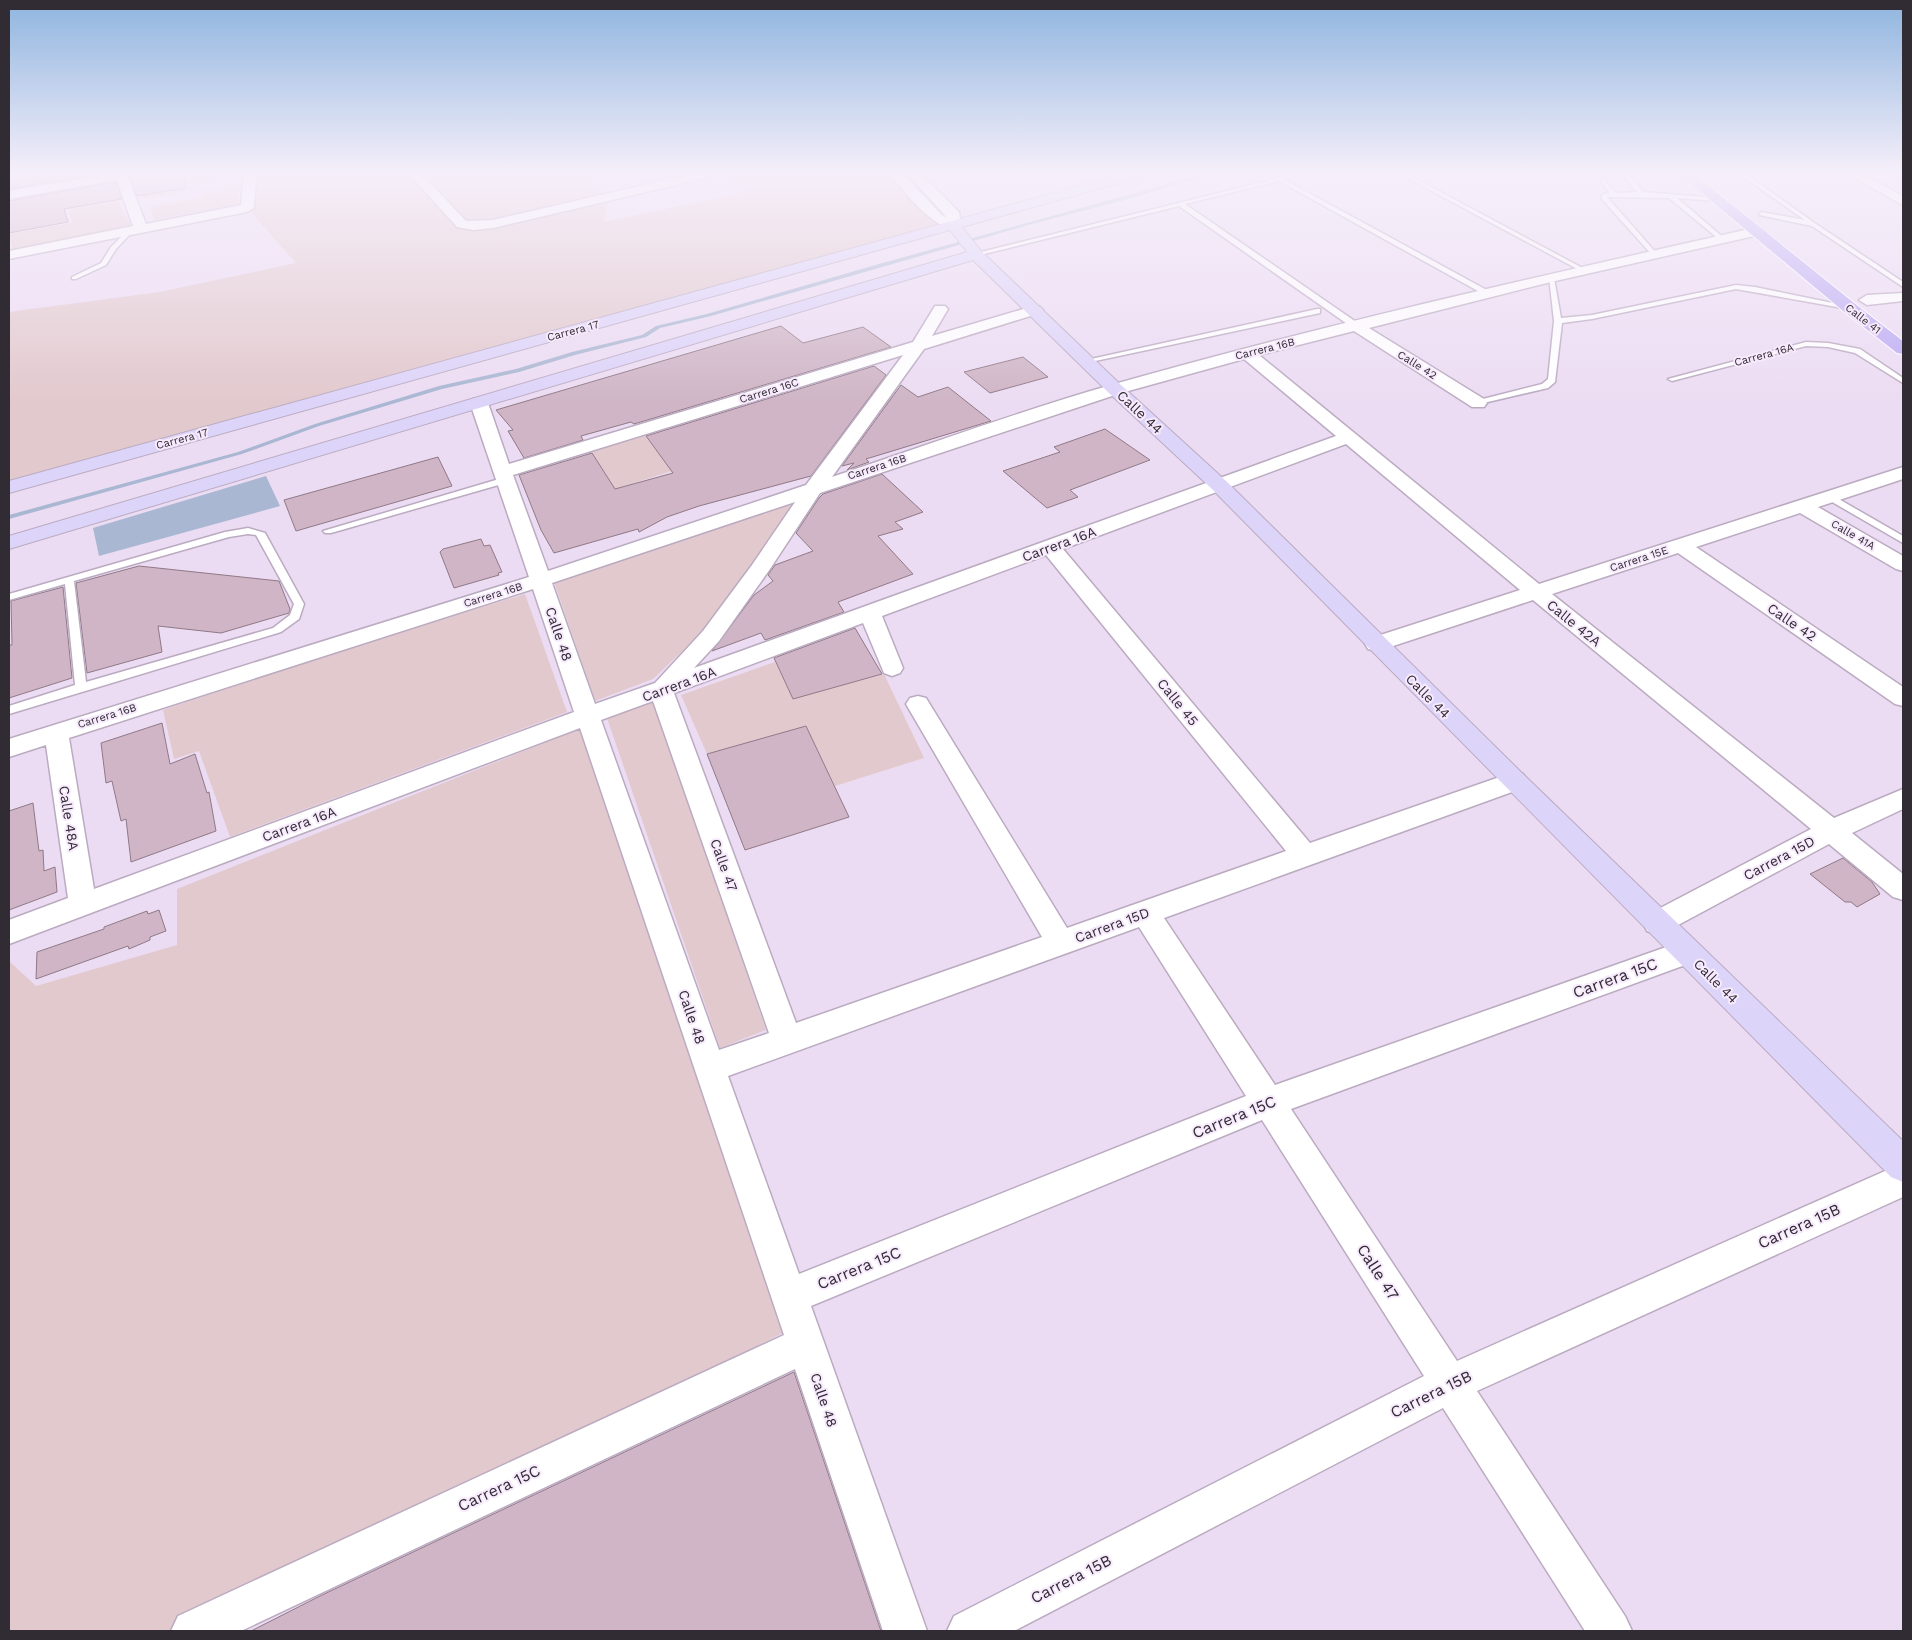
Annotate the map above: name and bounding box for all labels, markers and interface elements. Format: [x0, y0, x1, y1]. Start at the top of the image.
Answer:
street label: Calle 41 [1843, 301, 1883, 337]
street label: Carrera 17 [546, 318, 600, 344]
street label: Carrera 16B [1234, 335, 1296, 363]
street label: Carrera 16A [1733, 341, 1795, 369]
street label: Calle 42 [1395, 348, 1439, 382]
street label: Carrera 16C [738, 376, 801, 406]
street label: Calle 44 [1114, 387, 1166, 437]
street label: Carrera 17 [155, 426, 209, 452]
street label: Carrera 16B [846, 451, 908, 483]
street label: Calle 41A [1829, 517, 1877, 553]
street label: Carrera 16A [1020, 523, 1098, 565]
street label: Carrera 15E [1608, 543, 1670, 575]
street label: Carrera 16B [462, 580, 524, 610]
street label: Calle 42A [1544, 596, 1604, 650]
street label: Calle 42 [1764, 600, 1820, 644]
street label: Calle 48 [542, 605, 576, 663]
street label: Carrera 16A [640, 663, 718, 705]
street label: Calle 44 [1403, 671, 1453, 721]
street label: Calle 45 [1154, 675, 1202, 729]
street label: Carrera 16B [76, 701, 138, 731]
street label: Calle 48A [56, 784, 82, 852]
street label: Carrera 16A [260, 803, 338, 845]
street label: Carrera 15D [1741, 833, 1817, 883]
street label: Calle 47 [707, 837, 741, 894]
street label: Carrera 15D [1073, 904, 1151, 946]
street label: Carrera 15C [1570, 954, 1660, 1002]
street label: Calle 44 [1691, 956, 1741, 1006]
street label: Calle 48 [675, 988, 709, 1046]
street label: Carrera 15C [1189, 1092, 1279, 1142]
street label: Carrera 15B [1755, 1199, 1843, 1253]
street label: Calle 47 [1353, 1241, 1403, 1303]
street label: Carrera 15C [814, 1243, 904, 1293]
street label: Carrera 15B [1387, 1366, 1475, 1422]
street label: Calle 48 [807, 1371, 841, 1429]
street label: Carrera 15C [455, 1461, 543, 1515]
street label: Carrera 15B [1027, 1551, 1115, 1607]

